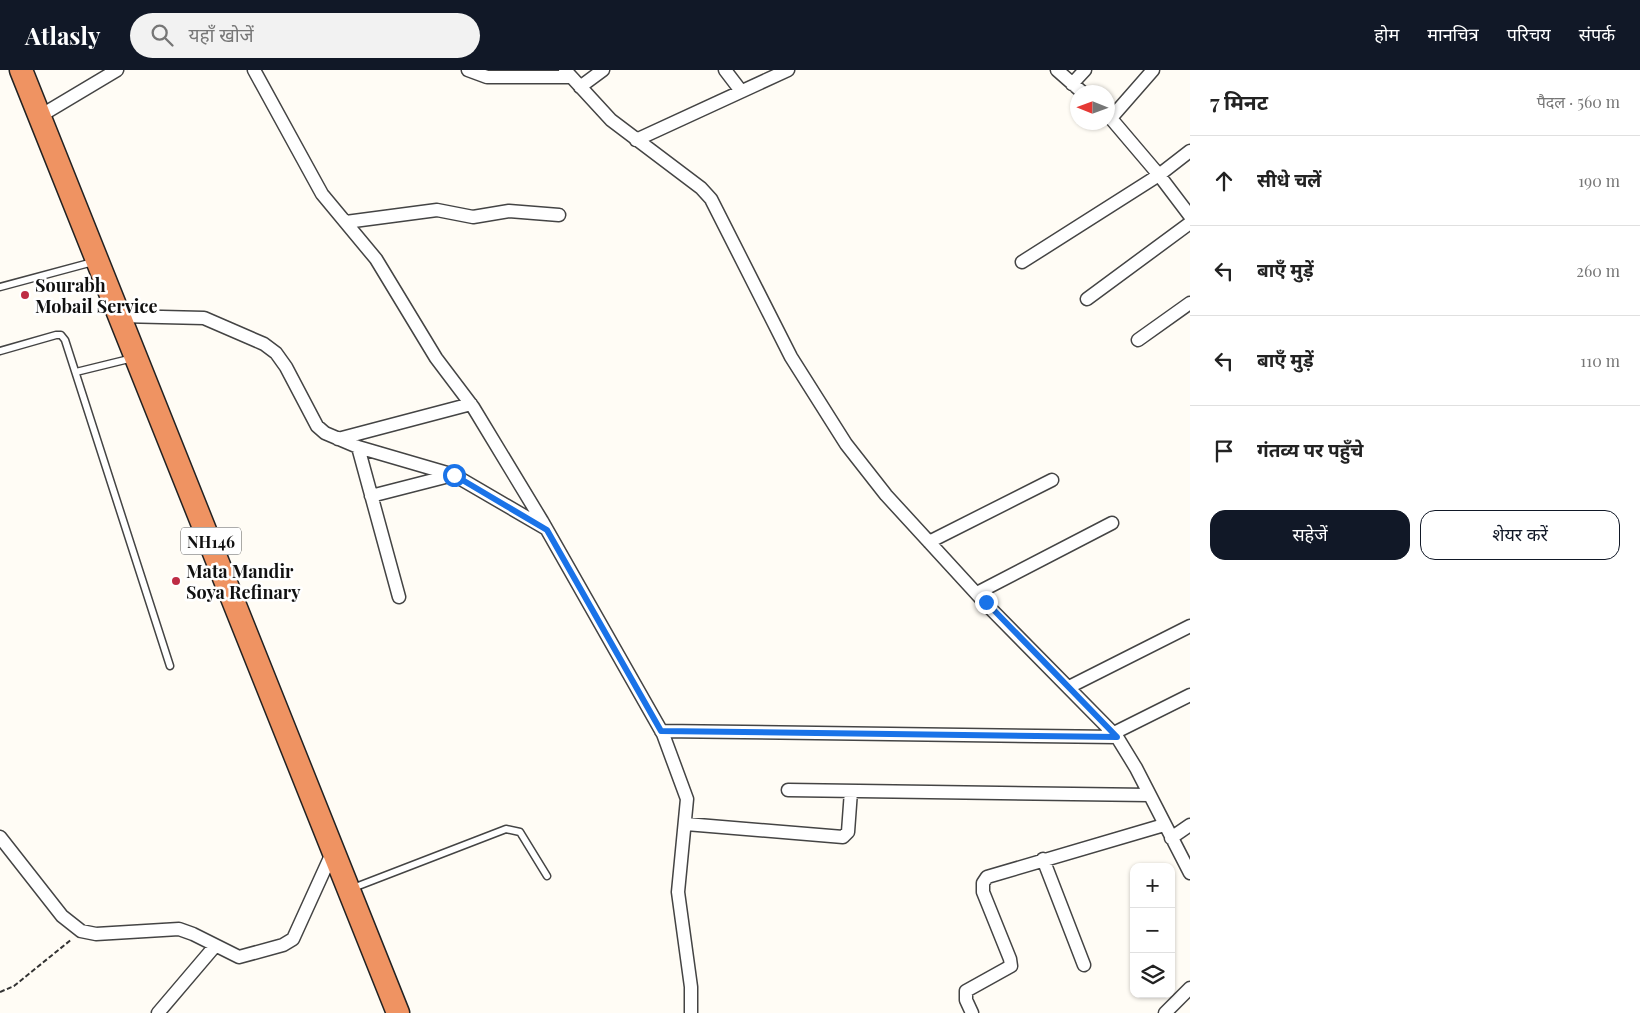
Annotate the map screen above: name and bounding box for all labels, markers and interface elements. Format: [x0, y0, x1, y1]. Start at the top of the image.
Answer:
search box [130, 13, 480, 58]
text: Atlasly [25, 19, 100, 51]
icon: search [148, 21, 176, 49]
text: यहाँ खोजें [188, 21, 254, 47]
text: होम [1374, 22, 1399, 46]
text: मानचित्र [1427, 22, 1479, 46]
text: परिचय [1507, 22, 1551, 46]
text: संपर्क [1579, 22, 1615, 46]
north arrow [1070, 85, 1115, 130]
text: 7 मिनट [1210, 87, 1268, 115]
text: पैदल · 560 m [1537, 91, 1620, 112]
text: सीधे चलें [1257, 166, 1321, 192]
icon: ahead [1210, 167, 1238, 195]
text: 190 m [1578, 170, 1620, 191]
text: बाएँ मुड़ें [1257, 256, 1314, 282]
icon: left [1210, 257, 1238, 285]
text: 260 m [1576, 260, 1620, 281]
place label: Sourabh Mobail Service [35, 273, 158, 318]
marker: Sourabh Mobail Service [19, 289, 31, 301]
text: बाएँ मुड़ें [1257, 346, 1314, 372]
icon: left [1210, 347, 1238, 375]
text: 110 m [1580, 350, 1620, 371]
text: गंतव्य पर पहुँचे [1257, 436, 1364, 462]
icon: arrive [1210, 437, 1238, 465]
route start [443, 464, 466, 487]
button: सहेजें [1210, 510, 1410, 560]
button: शेयर करें [1420, 510, 1620, 560]
road number: NH146 [181, 528, 241, 554]
place label: Mata Mandir Soya Refinary [186, 559, 301, 604]
marker: Mata Mandir Soya Refinary [170, 575, 182, 587]
route end [975, 591, 998, 614]
map controls [1130, 863, 1175, 998]
button: + [1130, 863, 1175, 908]
button: − [1130, 908, 1175, 953]
button: layers [1130, 953, 1175, 998]

